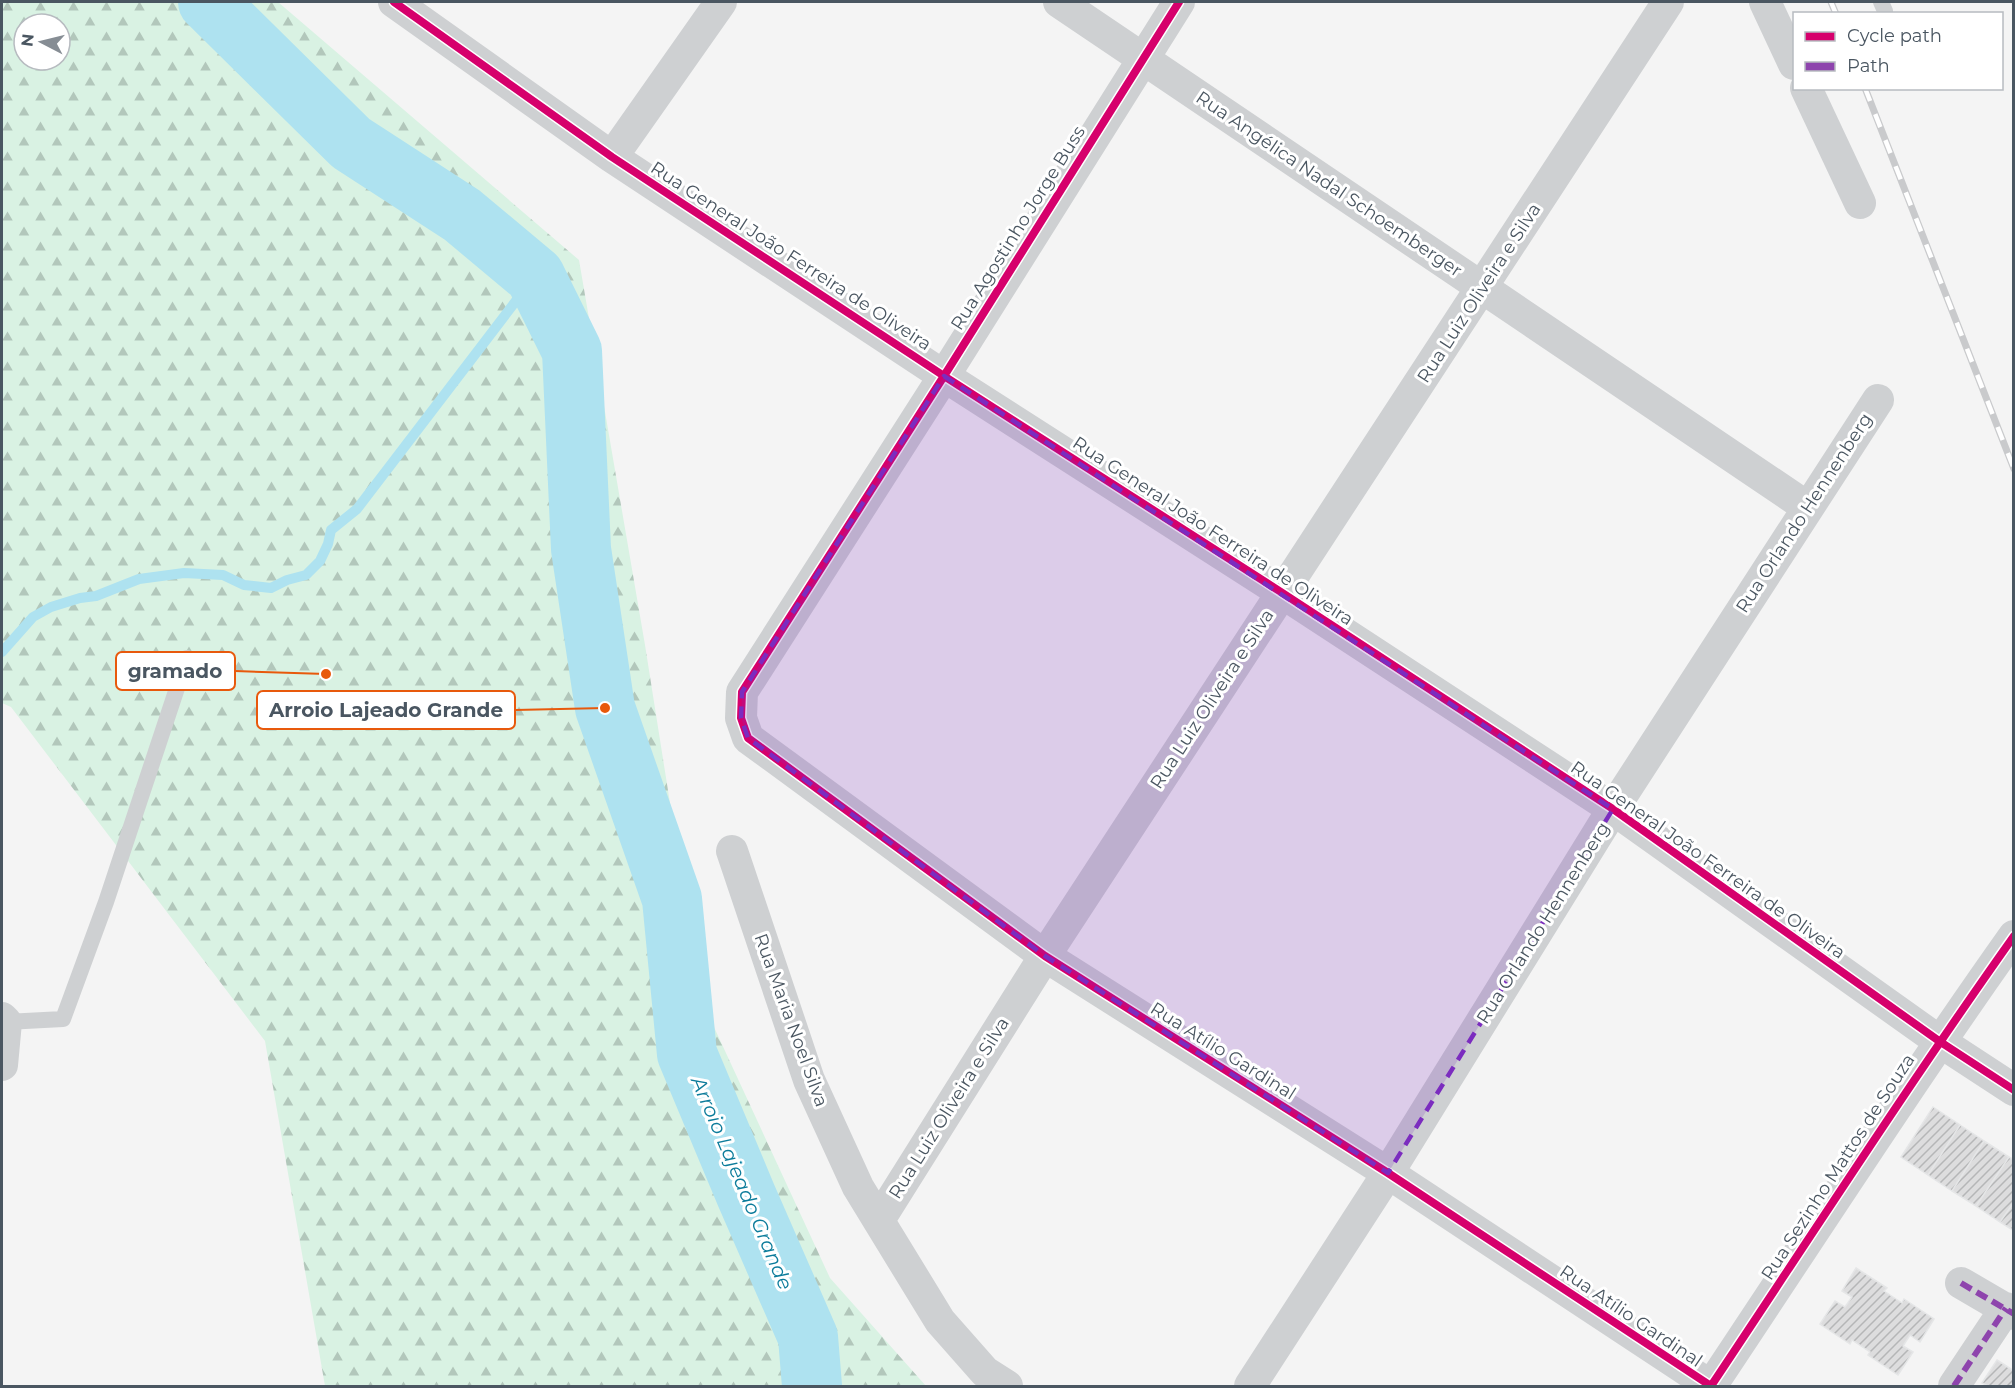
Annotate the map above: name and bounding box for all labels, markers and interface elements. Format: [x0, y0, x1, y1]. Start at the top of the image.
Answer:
north arrow [12, 12, 72, 72]
legend [1793, 12, 2003, 90]
text: Cycle path [1847, 25, 1942, 47]
text: N [17, 33, 38, 48]
text: Path [1847, 55, 1890, 77]
street label: Rua Angélica Nadal Schoemberger [1192, 86, 1466, 282]
street label: Rua Agostinho Jorge Buss [946, 122, 1090, 334]
street label: Rua General João Ferreira de Oliveira [647, 157, 935, 355]
street label: Rua Luiz Oliveira e Silva [1413, 199, 1545, 387]
street label: Rua Orlando Hennenberg [1731, 409, 1877, 617]
street label: Rua General João Ferreira de Oliveira [1069, 432, 1357, 630]
street label: Rua Luiz Oliveira e Silva [1146, 605, 1278, 793]
callout: gramado [116, 652, 235, 690]
text: gramado [128, 659, 222, 683]
callout: Arroio Lajeado Grande [257, 691, 515, 729]
text: Arroio Lajeado Grande [268, 698, 503, 722]
street label: Rua General João Ferreira de Oliveira [1566, 756, 1850, 964]
street label: Rua Orlando Hennenberg [1472, 818, 1614, 1028]
street label: Rua Maria Noel Silva [749, 930, 833, 1110]
street label: Rua Atílio Gardinal [1146, 997, 1300, 1105]
street label: Rua Luiz Oliveira e Silva [884, 1013, 1014, 1203]
street label: Rua Sezinho Mattos de Souza [1757, 1050, 1919, 1284]
water label: Arroio Lajeado Grande [686, 1072, 798, 1293]
street label: Rua Atílio Gardinal [1556, 1260, 1706, 1372]

